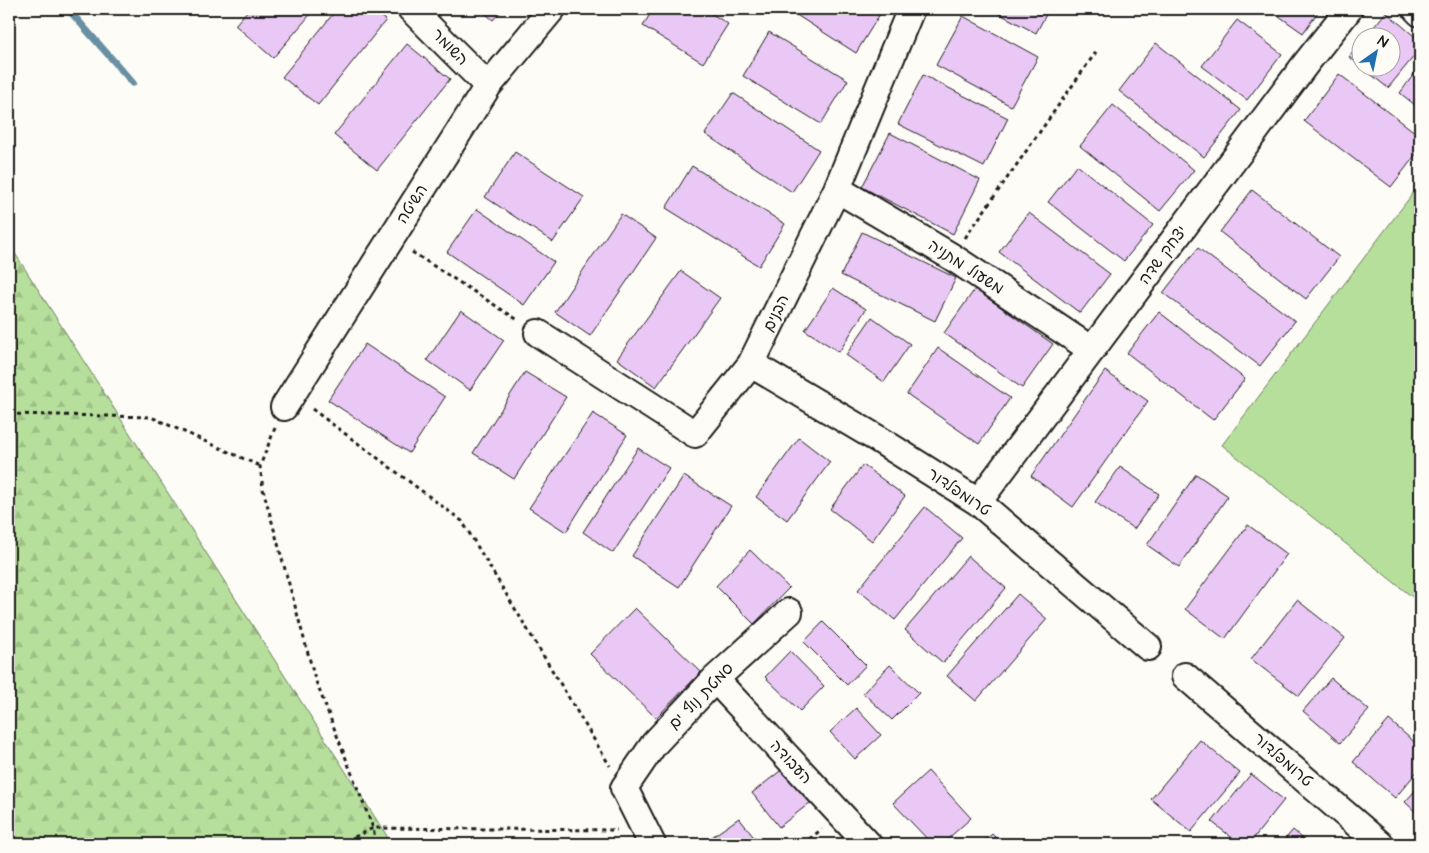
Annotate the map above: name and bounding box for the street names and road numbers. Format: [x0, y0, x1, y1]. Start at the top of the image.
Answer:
street label: השומר [427, 24, 473, 70]
street label: השיטה [391, 180, 433, 228]
street label: יצחק שדה [1134, 221, 1192, 289]
street label: משעול מתניה [924, 234, 1008, 300]
street label: הבנים [758, 291, 794, 335]
street label: טרומפלדור [923, 463, 995, 521]
street label: סמטת נוף ים [663, 658, 739, 734]
street label: טרומפלדור [1249, 728, 1317, 792]
street label: העבודה [765, 735, 817, 789]

